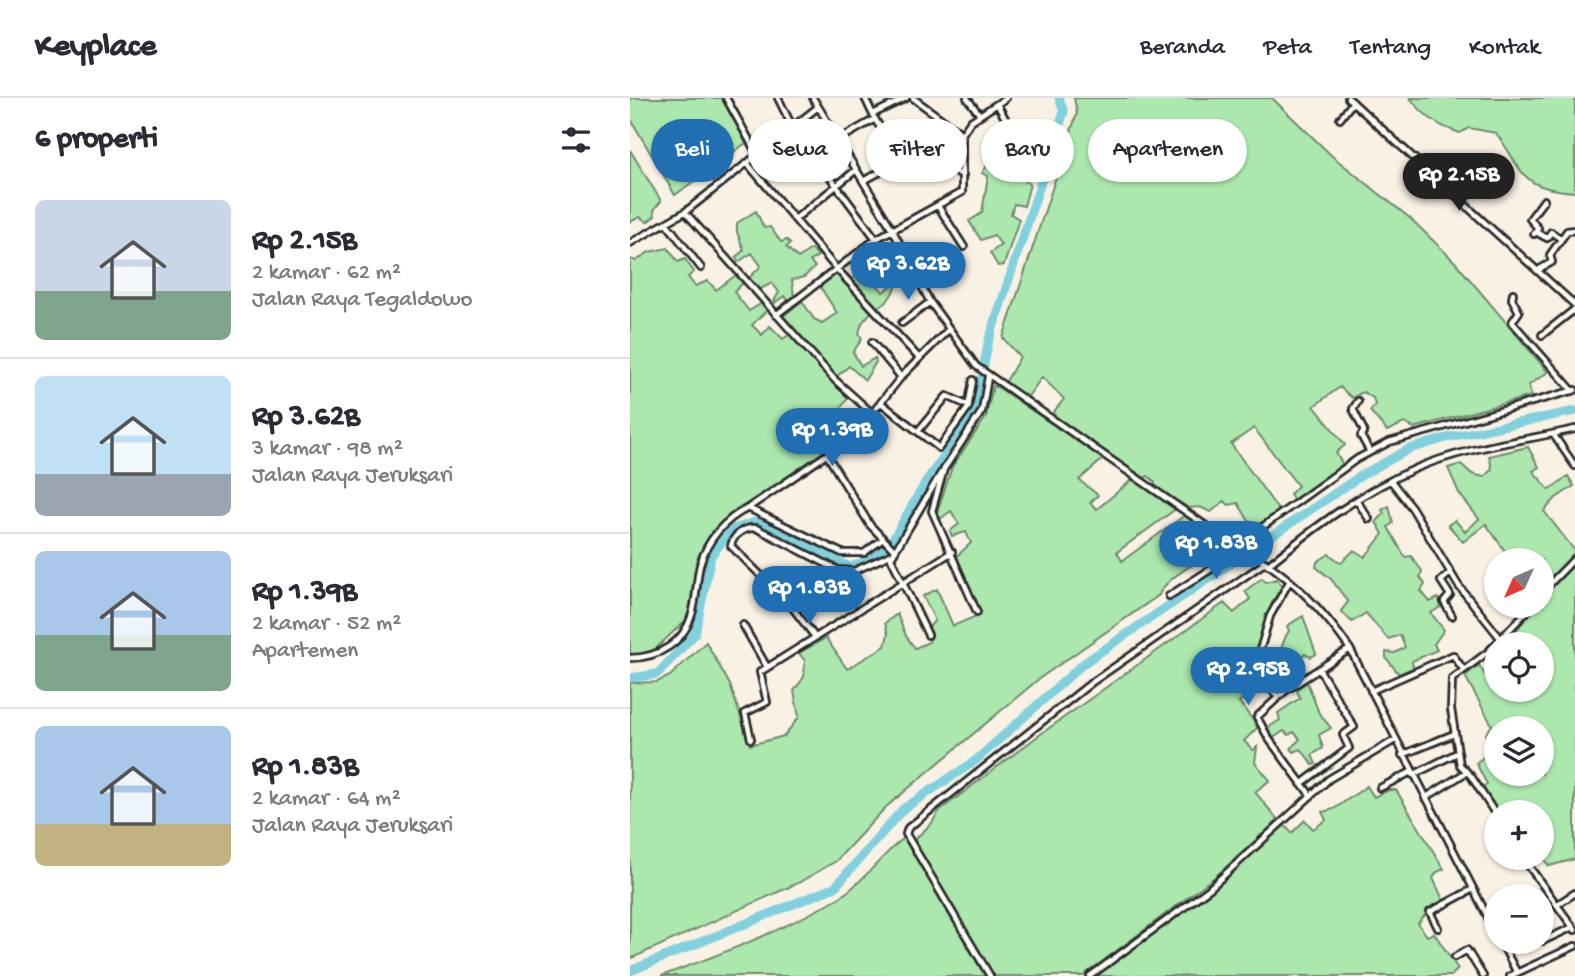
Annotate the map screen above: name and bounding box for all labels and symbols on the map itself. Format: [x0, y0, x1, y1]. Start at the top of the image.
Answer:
pin: Rp 2.15B [1387, 153, 1531, 213]
pin: Rp 3.62B [836, 242, 980, 302]
pin: Rp 1.39B [760, 408, 904, 468]
pin: Rp 1.83B [1144, 522, 1288, 581]
north arrow [1484, 548, 1554, 618]
pin: Rp 1.83B [737, 566, 881, 626]
pin: Rp 2.95B [1176, 648, 1320, 707]

